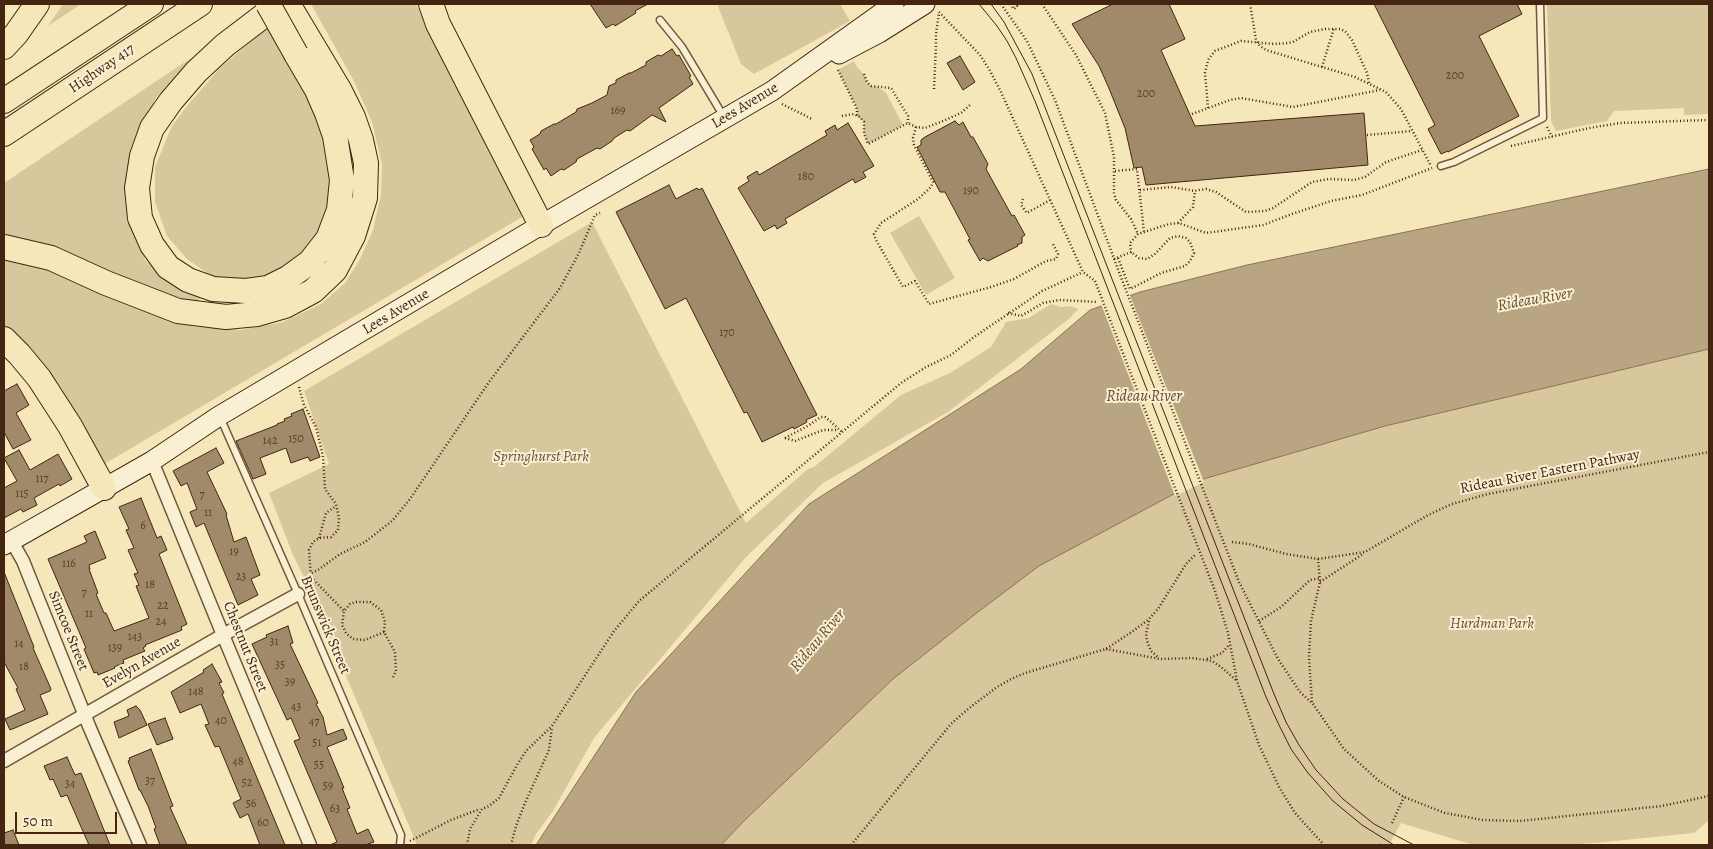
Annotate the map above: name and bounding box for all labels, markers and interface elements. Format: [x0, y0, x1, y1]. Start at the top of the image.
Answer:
street label: Highway 417 [66, 40, 138, 98]
house number: 200 [1446, 69, 1464, 83]
street label: Lees Avenue [708, 79, 782, 133]
house number: 200 [1137, 87, 1155, 101]
house number: 169 [610, 104, 626, 118]
house number: 180 [798, 170, 814, 184]
house number: 190 [963, 184, 979, 198]
water label: Rideau River [1496, 284, 1574, 316]
street label: Lees Avenue [359, 285, 433, 339]
house number: 170 [719, 326, 735, 340]
water label: Rideau River [1106, 387, 1182, 407]
house number: 150 [288, 432, 304, 446]
house number: 142 [262, 434, 278, 448]
street label: Rideau River Eastern Pathway [1459, 446, 1641, 498]
park label: Springhurst Park [493, 448, 589, 466]
house number: 117 [35, 472, 49, 486]
house number: 115 [15, 487, 29, 501]
house number: 7 [199, 488, 205, 502]
house number: 11 [204, 506, 212, 520]
house number: 6 [140, 519, 146, 533]
house number: 19 [229, 545, 239, 559]
house number: 116 [62, 557, 76, 571]
house number: 23 [236, 570, 246, 584]
street label: Brunswick Street [296, 573, 354, 677]
house number: 18 [145, 578, 155, 592]
house number: 7 [81, 586, 87, 600]
street label: Simcoe Street [44, 588, 92, 674]
house number: 22 [157, 599, 169, 613]
street label: Chestnut Street [219, 599, 271, 695]
water label: Rideau River [786, 606, 850, 676]
house number: 11 [85, 607, 93, 621]
house number: 24 [155, 615, 167, 629]
park label: Hurdman Park [1450, 615, 1534, 633]
house number: 143 [128, 630, 142, 644]
street label: Evelyn Avenue [99, 633, 185, 693]
house number: 31 [269, 635, 279, 649]
house number: 14 [14, 637, 24, 651]
house number: 139 [108, 641, 122, 655]
house number: 35 [275, 658, 285, 672]
house number: 18 [19, 660, 29, 674]
house number: 39 [285, 675, 295, 689]
house number: 148 [188, 685, 204, 699]
house number: 43 [291, 700, 301, 714]
house number: 40 [215, 714, 227, 728]
house number: 47 [309, 715, 319, 729]
house number: 51 [312, 736, 322, 750]
house number: 48 [232, 755, 244, 769]
house number: 55 [314, 758, 324, 772]
house number: 37 [145, 774, 155, 788]
house number: 52 [242, 776, 252, 790]
house number: 34 [65, 777, 75, 791]
house number: 59 [323, 779, 333, 793]
house number: 56 [246, 797, 256, 811]
scale bar [18, 802, 120, 834]
house number: 63 [330, 802, 340, 816]
text: 50 m [23, 811, 53, 831]
house number: 60 [257, 816, 269, 830]

